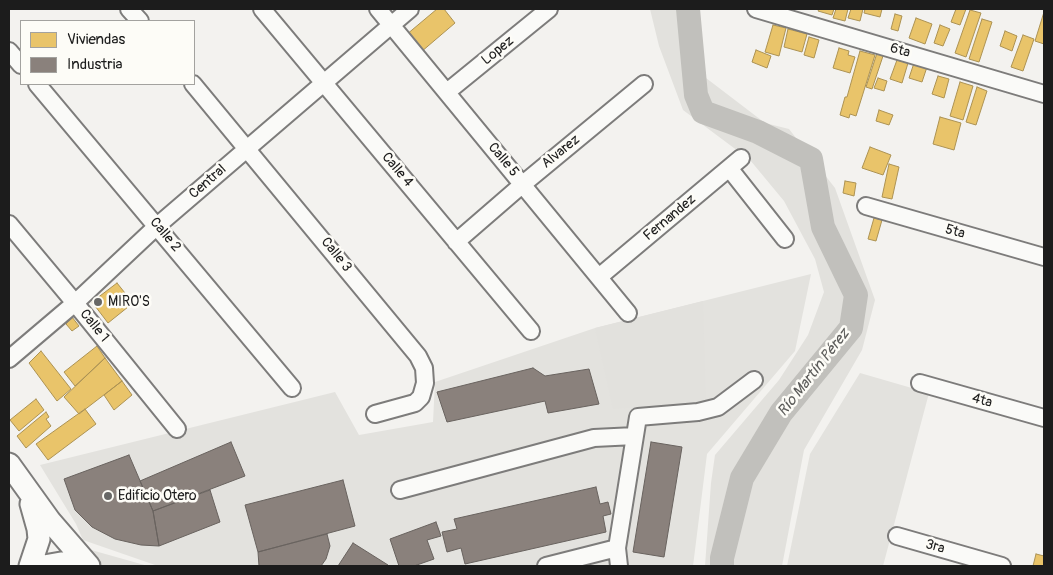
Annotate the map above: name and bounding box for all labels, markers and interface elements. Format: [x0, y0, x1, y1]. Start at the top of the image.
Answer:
legend [20, 20, 195, 85]
text: Viviendas [67, 30, 125, 49]
street label: Lopez [479, 33, 517, 69]
street label: 6ta [888, 40, 912, 62]
text: Industria [67, 55, 122, 74]
street label: Alvarez [539, 132, 583, 172]
street label: Calle 5 [484, 140, 522, 180]
street label: Calle 4 [378, 149, 416, 191]
street label: Central [186, 161, 230, 203]
street label: Fernandez [640, 191, 700, 245]
street label: Calle 2 [146, 214, 184, 256]
street label: 5ta [943, 221, 967, 243]
street label: Calle 3 [317, 234, 355, 276]
place label: MIRO'S [108, 294, 150, 310]
marker: MIRO'S [92, 296, 104, 308]
street label: Calle 1 [76, 306, 112, 346]
water label: Río Martín Pérez [774, 326, 854, 420]
street label: 4ta [970, 390, 994, 412]
place label: Edificio Otero [118, 488, 197, 504]
marker: Edificio Otero [102, 490, 114, 502]
street label: 3ra [923, 536, 947, 558]

